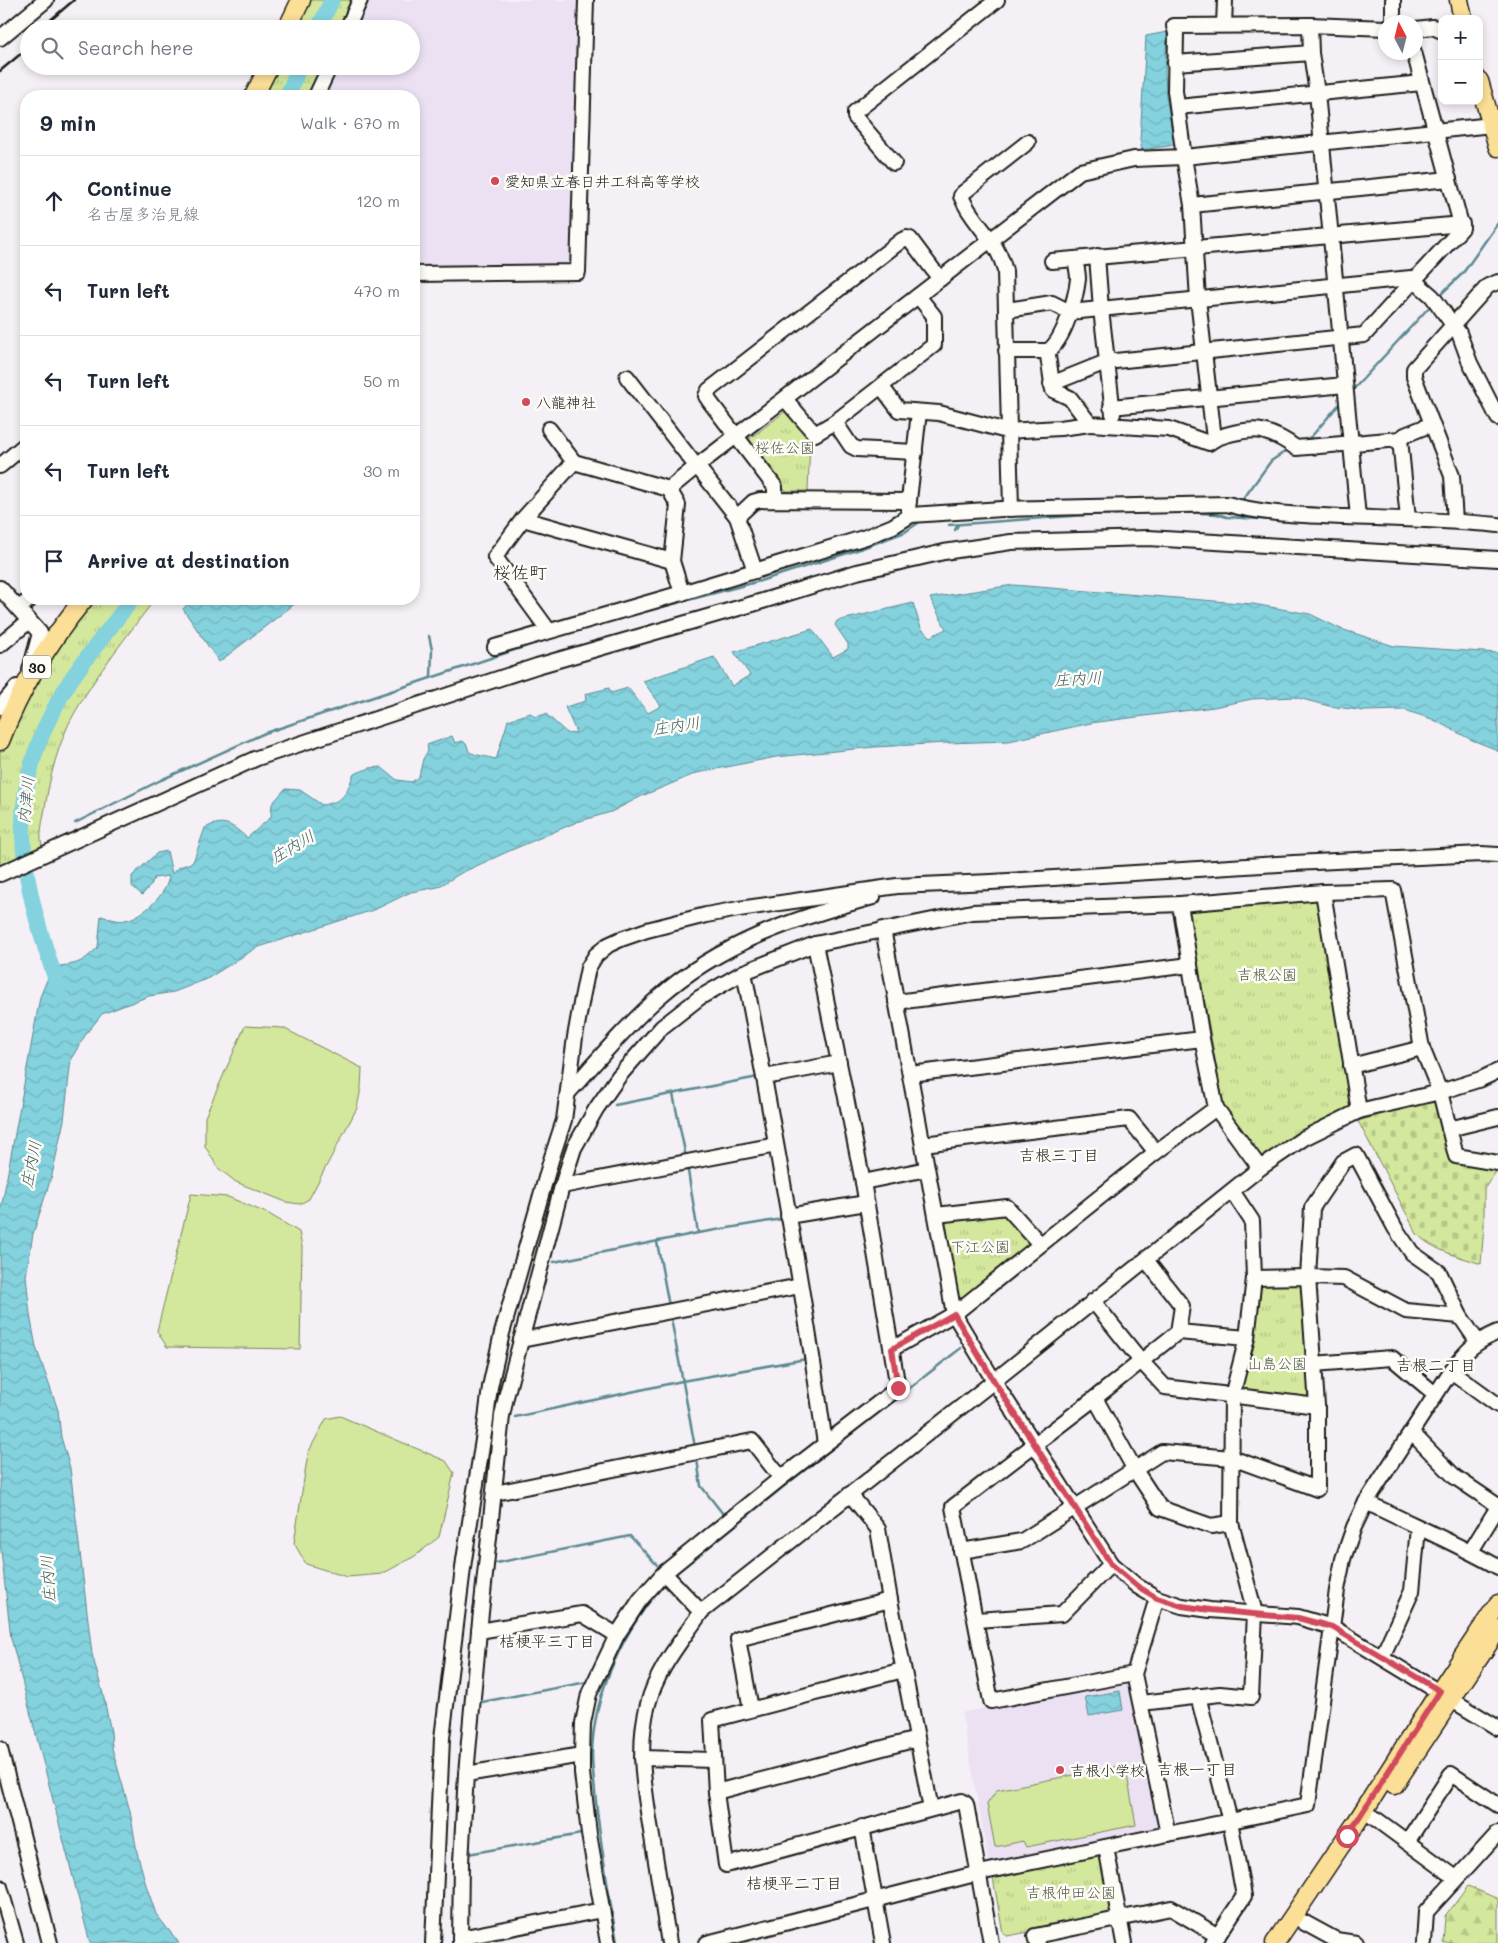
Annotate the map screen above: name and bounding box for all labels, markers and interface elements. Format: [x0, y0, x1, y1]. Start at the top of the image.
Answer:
north arrow [1378, 15, 1423, 60]
map controls [1438, 15, 1483, 105]
button: + [1438, 15, 1483, 60]
search box [20, 20, 420, 75]
icon: search [38, 34, 66, 62]
text: Search here [78, 35, 194, 60]
button: − [1438, 60, 1483, 105]
text: 9 min [40, 109, 96, 136]
text: Walk · 670 m [300, 112, 400, 133]
place label: 愛知県立春日井工科高等学校 [505, 171, 700, 191]
marker: 愛知県立春日井工科高等学校 [489, 175, 501, 187]
text: Continue [87, 176, 172, 201]
icon: ahead [40, 187, 68, 215]
text: 120 m [356, 190, 400, 211]
text: 名古屋多治見線 [87, 203, 199, 224]
icon: left [40, 277, 68, 305]
text: Turn left [87, 278, 170, 303]
text: 470 m [354, 280, 400, 301]
icon: left [40, 367, 68, 395]
text: Turn left [87, 368, 170, 393]
text: 50 m [363, 370, 400, 391]
place label: 八龍神社 [536, 392, 596, 412]
marker: 八龍神社 [520, 396, 532, 408]
park label: 桜佐公園 [755, 437, 815, 457]
icon: left [40, 457, 68, 485]
text: Turn left [87, 458, 170, 483]
text: 30 m [363, 460, 400, 481]
icon: arrive [40, 547, 68, 575]
text: Arrive at destination [87, 548, 290, 573]
district label: 桜佐町 [493, 560, 547, 584]
road number: 30 [23, 656, 51, 679]
water label: 庄内川 [1053, 666, 1103, 690]
water label: 庄内川 [651, 711, 701, 739]
water label: 内津川 [12, 775, 38, 825]
water label: 庄内川 [266, 825, 318, 867]
park label: 吉根公園 [1237, 964, 1297, 984]
water label: 庄内川 [15, 1138, 45, 1190]
district label: 吉根三丁目 [1019, 1144, 1099, 1165]
park label: 下江公園 [950, 1236, 1010, 1256]
park label: 山島公園 [1247, 1353, 1307, 1373]
district label: 吉根二丁目 [1396, 1354, 1476, 1375]
route end [887, 1377, 910, 1400]
water label: 庄内川 [35, 1554, 59, 1604]
district label: 桔梗平三丁目 [499, 1630, 595, 1651]
district label: 吉根一丁目 [1157, 1758, 1237, 1779]
place label: 吉根小学校 [1070, 1760, 1145, 1780]
marker: 吉根小学校 [1054, 1764, 1066, 1776]
route start [1336, 1825, 1359, 1848]
district label: 桔梗平二丁目 [746, 1872, 842, 1893]
park label: 吉根仲田公園 [1026, 1882, 1116, 1902]

